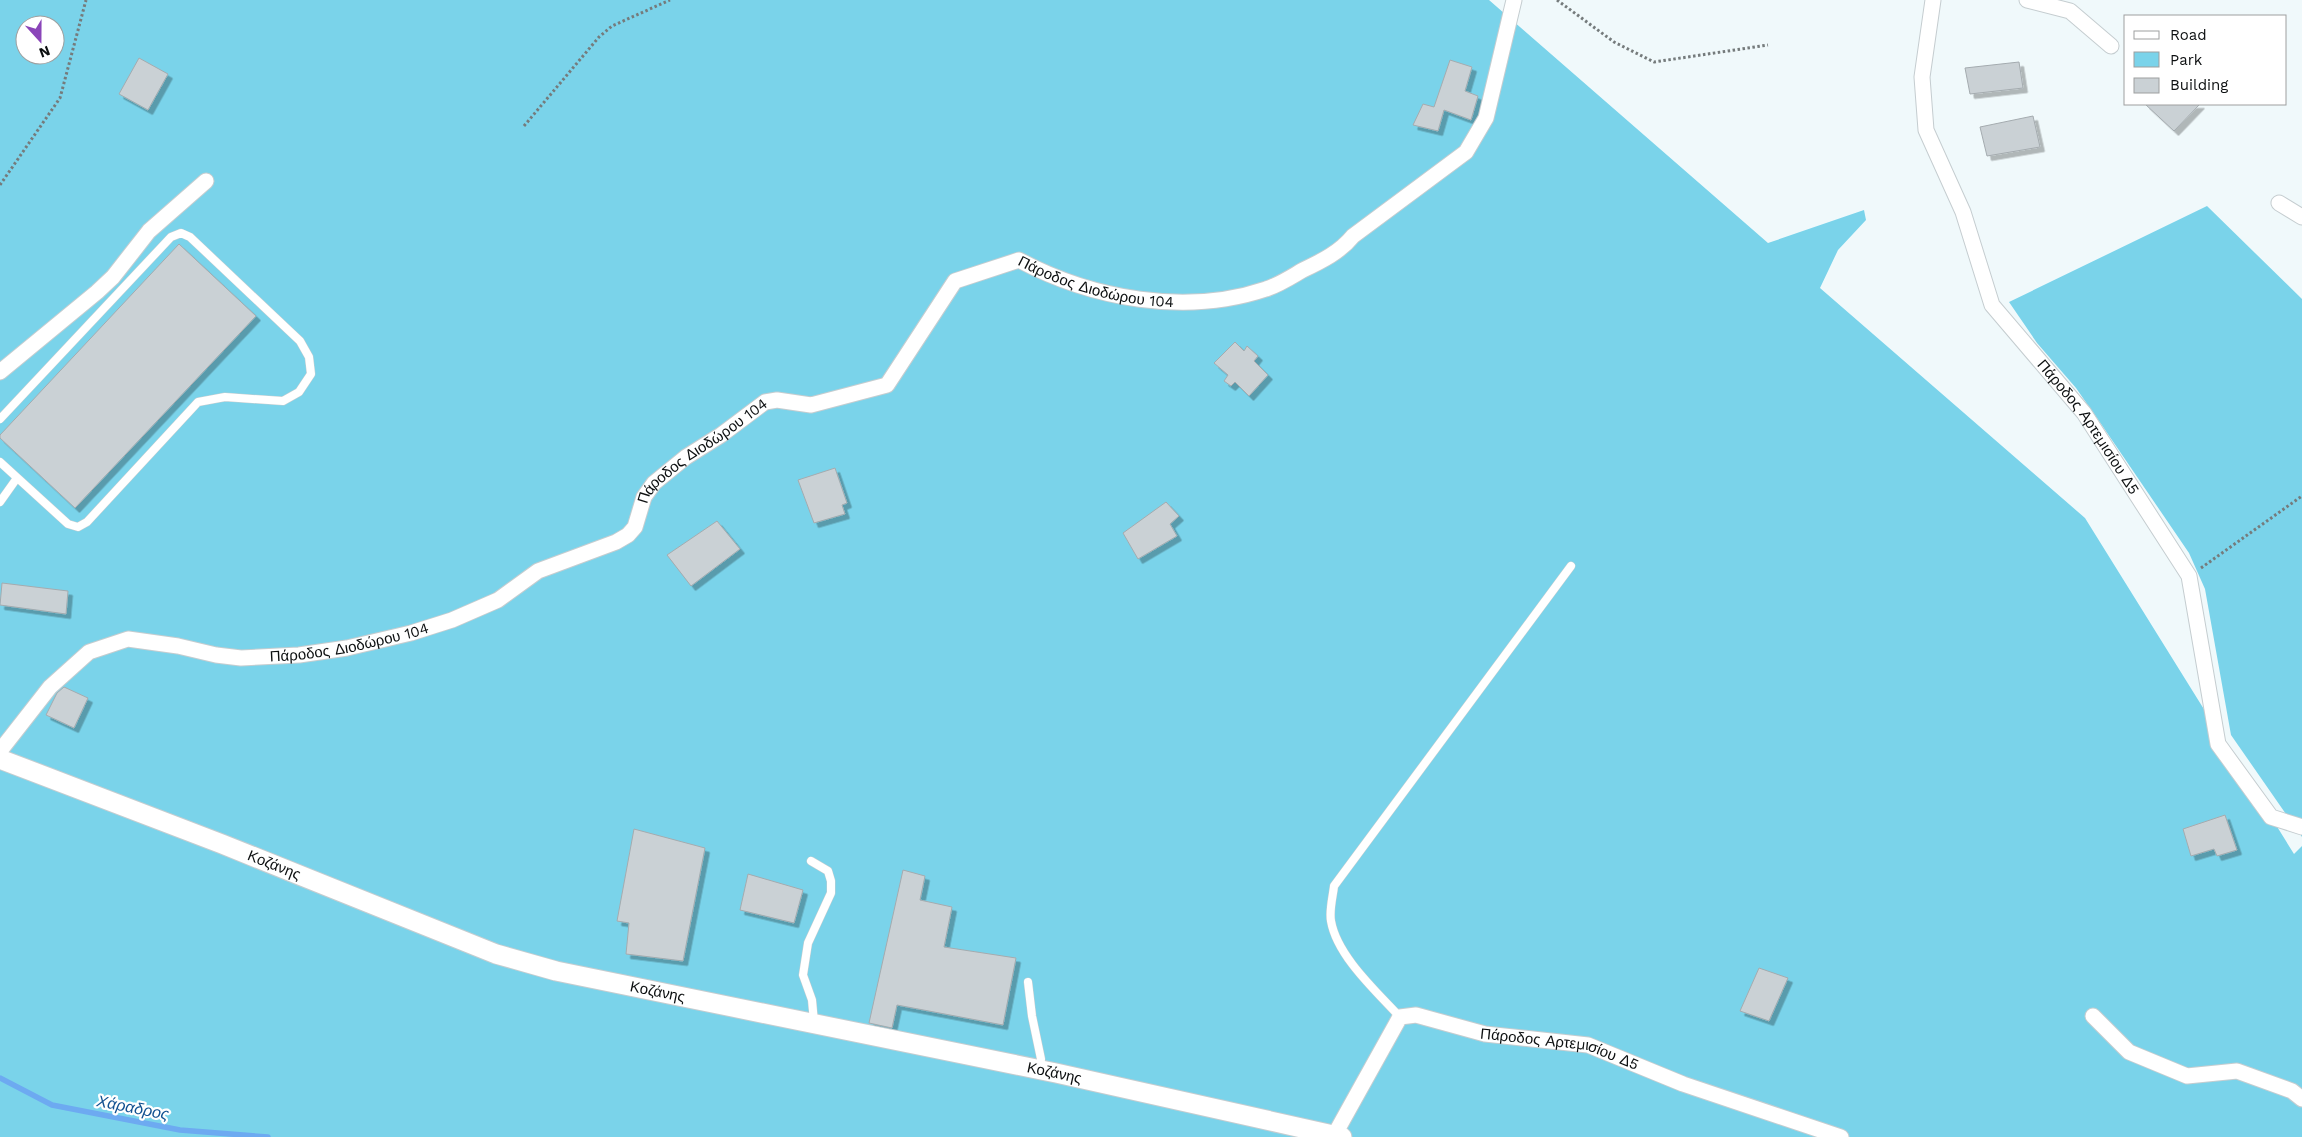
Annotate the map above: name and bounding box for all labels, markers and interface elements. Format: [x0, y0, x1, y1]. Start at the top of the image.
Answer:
north arrow [15, 15, 65, 65]
legend [2124, 15, 2287, 105]
text: Road [2170, 26, 2207, 44]
text: N [37, 43, 52, 61]
text: Park [2170, 51, 2203, 69]
text: Building [2170, 76, 2228, 94]
street label: Πάροδος Διοδώρου 104 [1015, 252, 1174, 311]
street label: Πάροδος Αρτεμισίου Δ5 [2034, 356, 2143, 498]
street label: Πάροδος Διοδώρου 104 [634, 394, 771, 506]
street label: Πάροδος Διοδώρου 104 [269, 619, 431, 666]
street label: Κοζάνης [245, 846, 303, 884]
street label: Κοζάνης [629, 977, 687, 1006]
street label: Πάροδος Αρτεμισίου Δ5 [1479, 1025, 1641, 1074]
street label: Κοζάνης [1025, 1058, 1083, 1087]
water label: Χάραδρος [94, 1091, 171, 1124]

